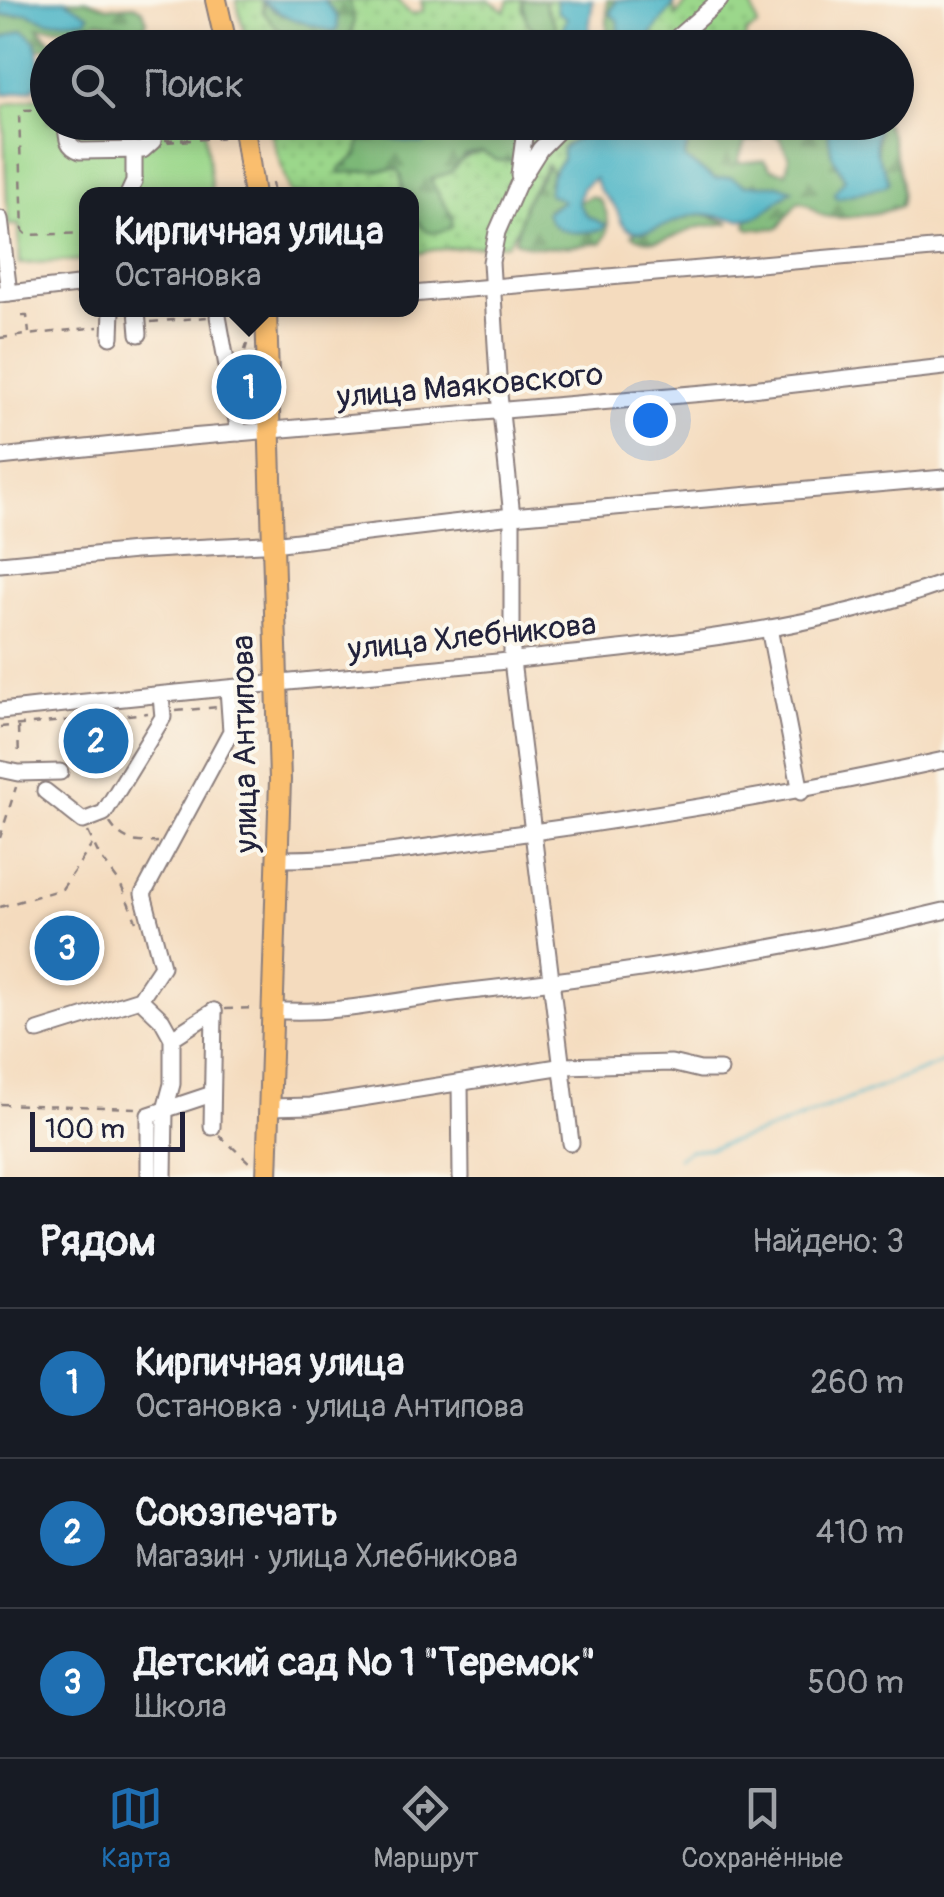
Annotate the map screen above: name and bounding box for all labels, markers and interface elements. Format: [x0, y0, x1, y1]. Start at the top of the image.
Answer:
search box [30, 30, 914, 140]
icon: search [65, 58, 120, 113]
text: Поиск [145, 61, 244, 109]
popup [79, 187, 419, 317]
text: Кирпичная улица [114, 208, 384, 256]
text: Остановка [114, 256, 261, 296]
pin: 1 [216, 350, 282, 424]
street label: улица Маяковского [334, 354, 605, 418]
your location [625, 395, 676, 446]
street label: улица Хлебникова [345, 604, 598, 670]
street label: улица Антипова [223, 635, 267, 854]
pin: 2 [64, 704, 128, 778]
pin: 3 [34, 910, 100, 986]
scale bar [30, 1107, 185, 1152]
text: 100 m [45, 1112, 125, 1147]
text: Рядом [40, 1216, 156, 1268]
text: Найдено: 3 [752, 1222, 904, 1262]
text: Кирпичная улица [135, 1339, 405, 1387]
text: 1 [66, 1363, 79, 1403]
text: 260 m [810, 1363, 904, 1403]
text: Остановка · улица Антипова [135, 1387, 524, 1427]
text: Союзпечать [135, 1489, 338, 1537]
text: 2 [64, 1513, 81, 1553]
text: 410 m [816, 1513, 904, 1553]
text: Магазин · улица Хлебникова [135, 1537, 518, 1577]
text: Детский сад № 1 "Теремок" [135, 1639, 596, 1687]
text: 3 [64, 1663, 81, 1703]
text: 500 m [808, 1663, 904, 1703]
text: Школа [135, 1687, 227, 1727]
tab: Карта [101, 1781, 171, 1876]
tab: Маршрут [373, 1781, 479, 1876]
tab: Сохранённые [681, 1781, 843, 1876]

